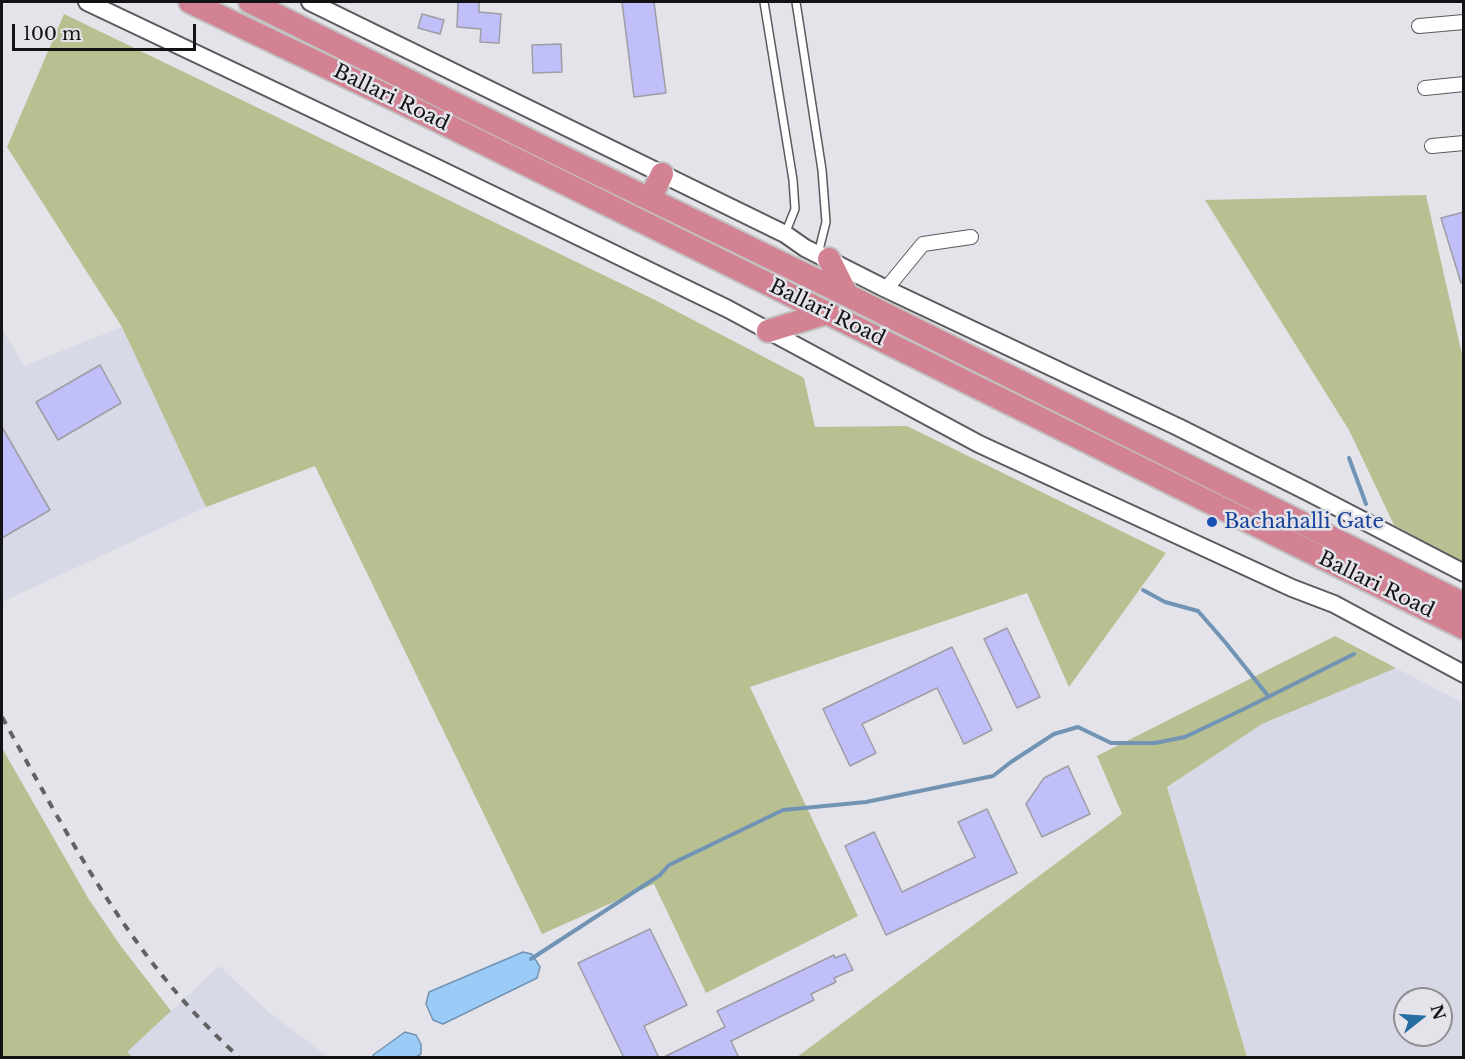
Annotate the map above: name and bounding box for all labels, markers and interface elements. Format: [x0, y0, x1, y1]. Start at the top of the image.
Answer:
scale bar [15, 12, 200, 50]
text: 100 m [23, 23, 81, 45]
street label: Ballari Road [329, 60, 453, 136]
street label: Ballari Road [765, 275, 889, 351]
place label: Bachahalli Gate [1224, 510, 1384, 534]
marker: Bachahalli Gate [1205, 515, 1219, 529]
street label: Ballari Road [1314, 547, 1438, 623]
north arrow [1393, 987, 1453, 1047]
text: N [1427, 1002, 1450, 1022]

